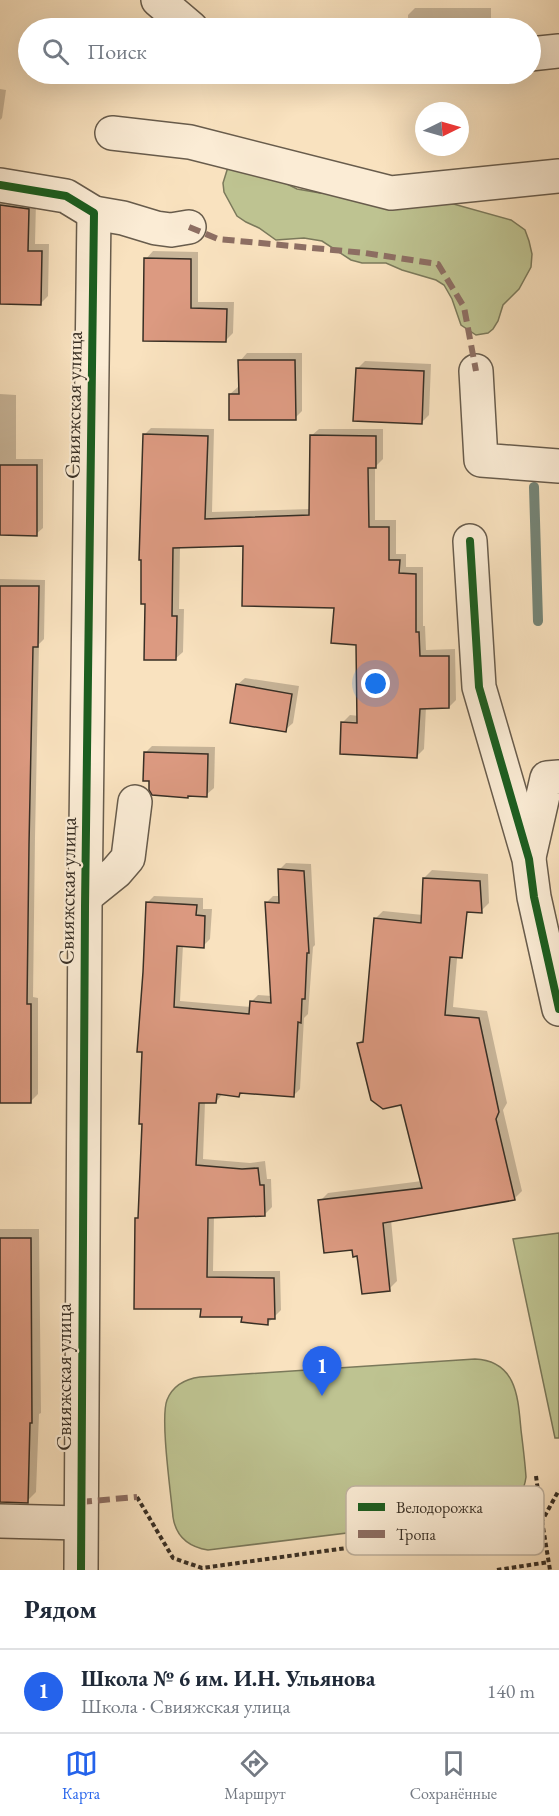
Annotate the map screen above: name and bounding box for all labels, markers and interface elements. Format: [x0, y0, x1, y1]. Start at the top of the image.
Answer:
search box [18, 18, 541, 84]
icon: search [39, 35, 72, 68]
text: Поиск [87, 37, 147, 66]
north arrow [415, 102, 469, 156]
street label: Свияжская улица [58, 330, 88, 479]
your location [361, 669, 390, 698]
street label: Свияжская улица [52, 816, 82, 965]
street label: Свияжская улица [50, 1303, 77, 1451]
pin: 1 [302, 1346, 342, 1396]
legend [346, 1486, 544, 1555]
text: Велодорожка [396, 1497, 483, 1518]
text: Тропа [396, 1524, 436, 1545]
text: Рядом [24, 1592, 97, 1626]
text: Школа № 6 им. И.Н. Ульянова [81, 1664, 375, 1693]
text: 1 [38, 1678, 49, 1704]
text: 140 m [487, 1678, 535, 1704]
text: Школа · Свияжская улица [81, 1693, 290, 1719]
tab: Карта [62, 1747, 100, 1804]
tab: Маршрут [224, 1747, 286, 1804]
tab: Сохранённые [410, 1747, 497, 1804]

